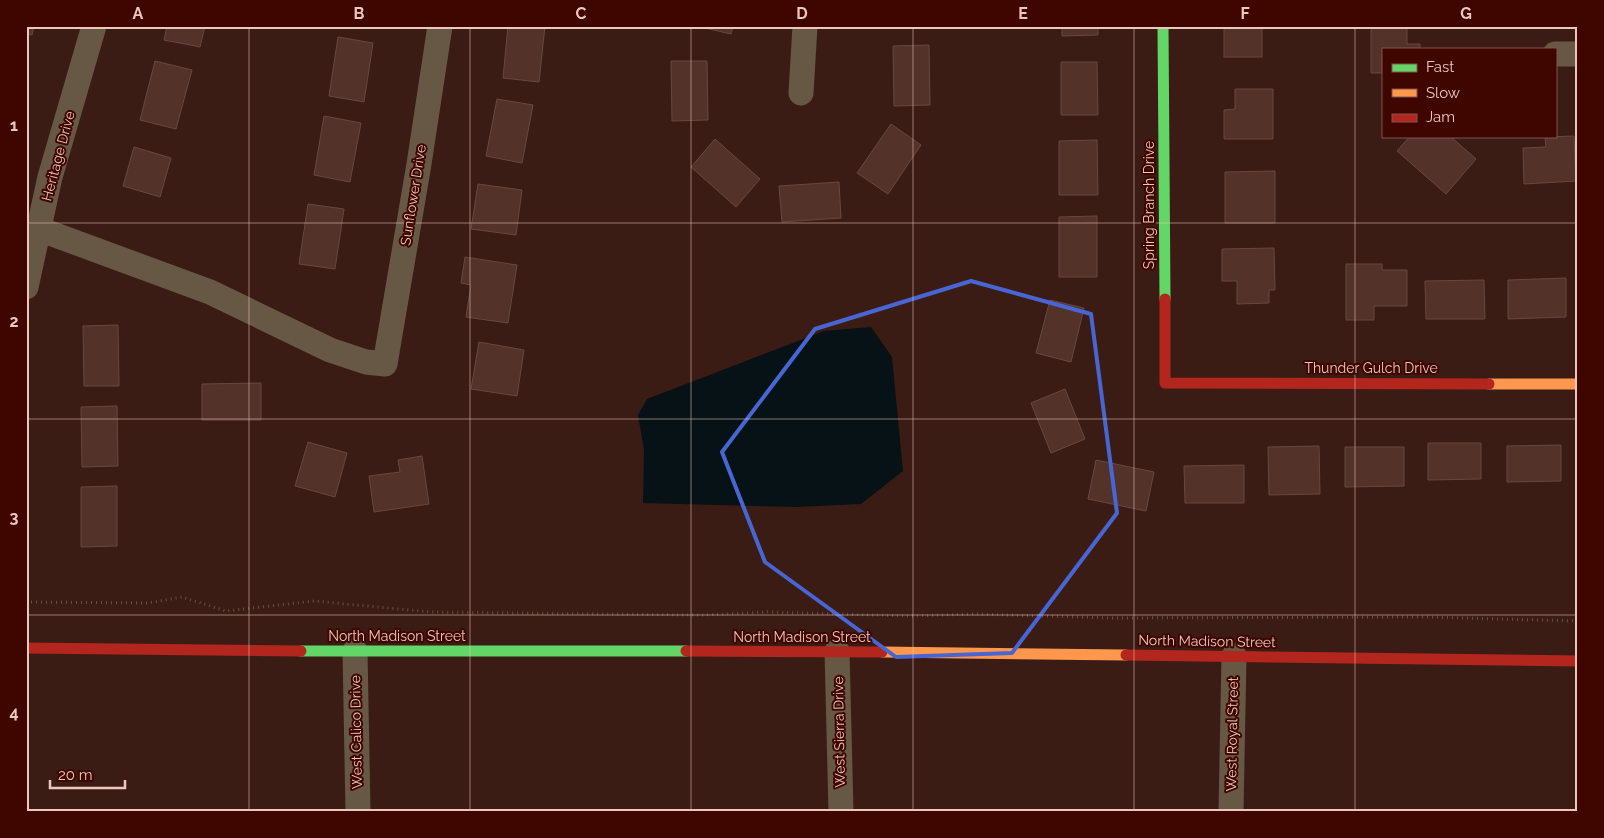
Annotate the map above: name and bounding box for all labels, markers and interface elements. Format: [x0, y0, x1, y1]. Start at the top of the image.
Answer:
text: A [133, 4, 144, 23]
text: B [354, 4, 365, 23]
text: C [576, 4, 587, 23]
text: D [796, 4, 808, 23]
text: E [1018, 4, 1028, 23]
text: F [1240, 4, 1250, 23]
text: G [1460, 4, 1472, 23]
legend [1382, 48, 1556, 138]
text: Fast [1426, 58, 1454, 76]
text: Slow [1426, 84, 1460, 102]
text: Jam [1426, 108, 1455, 126]
street label: Heritage Drive [38, 109, 78, 203]
text: 1 [10, 116, 18, 135]
street label: Spring Branch Drive [1141, 141, 1157, 269]
street label: Sunflower Drive [397, 143, 429, 247]
text: 2 [9, 312, 19, 331]
street label: Thunder Gulch Drive [1304, 360, 1438, 376]
text: 3 [10, 508, 19, 527]
street label: North Madison Street [328, 628, 466, 644]
street label: North Madison Street [733, 629, 871, 645]
street label: North Madison Street [1138, 632, 1276, 650]
street label: West Calico Drive [347, 675, 365, 789]
street label: West Sierra Drive [830, 676, 848, 788]
street label: West Royal Street [1223, 676, 1241, 791]
text: 4 [9, 703, 19, 722]
scale bar [50, 758, 125, 790]
text: 20 m [58, 766, 93, 784]

